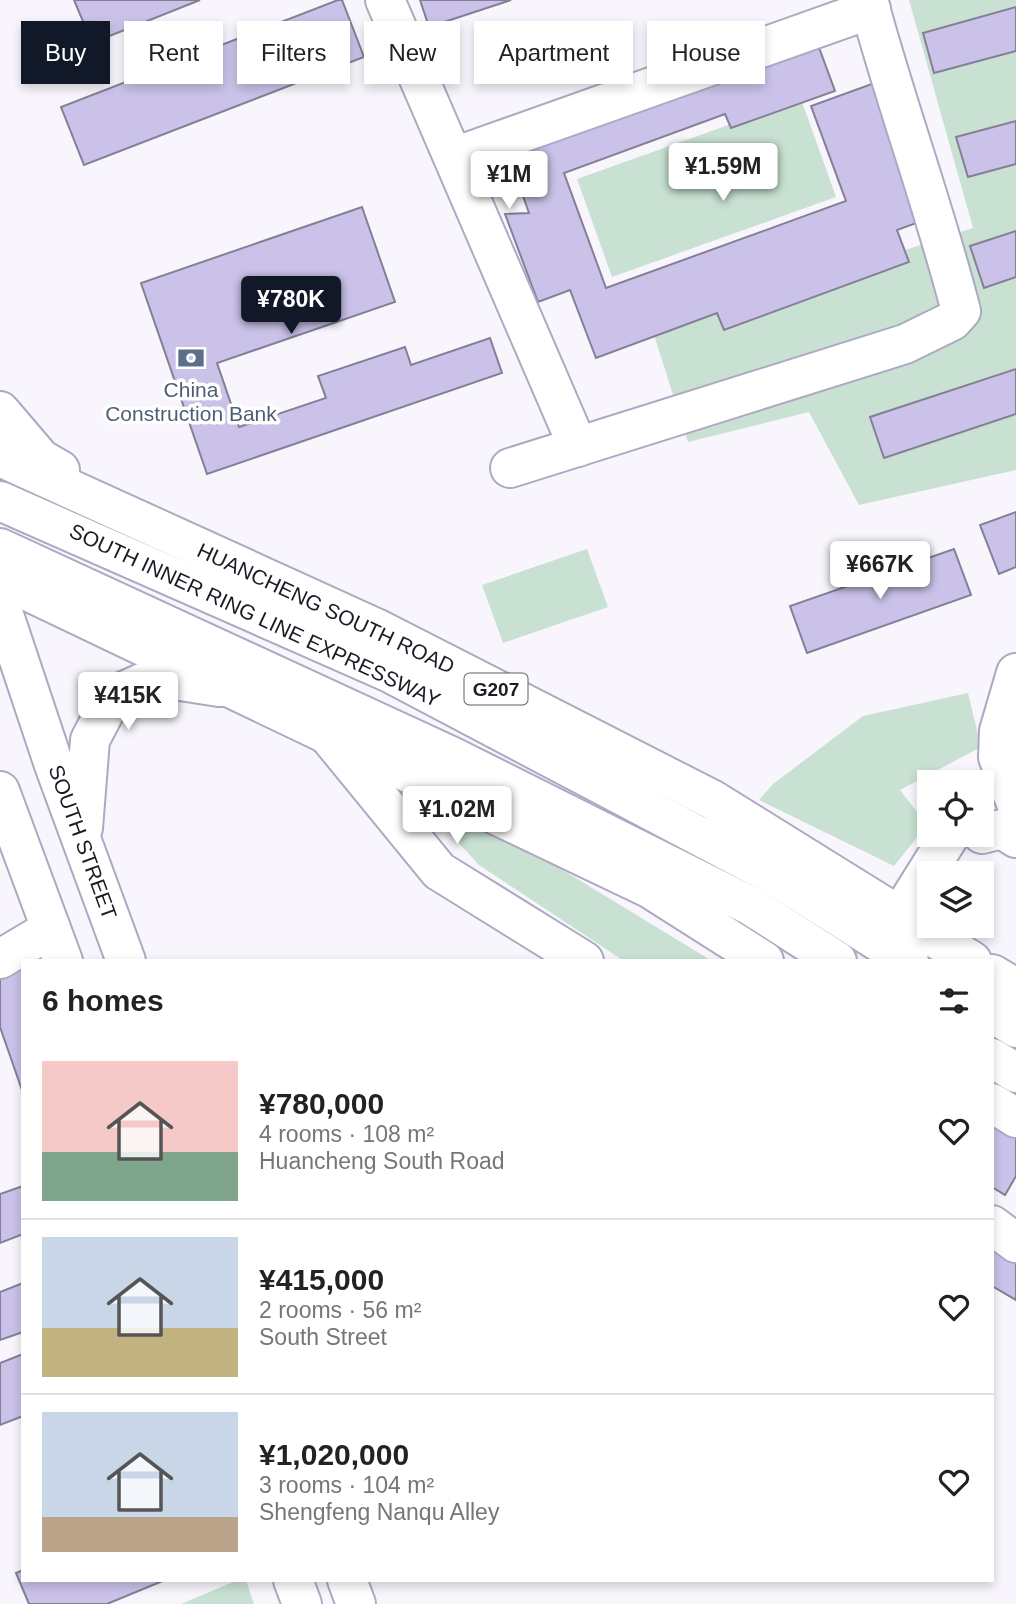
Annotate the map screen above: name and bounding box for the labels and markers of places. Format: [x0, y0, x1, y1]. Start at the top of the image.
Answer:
pin: ¥1.59M [666, 144, 780, 203]
pin: ¥1M [475, 152, 543, 211]
pin: ¥780K [242, 276, 340, 336]
bank icon: China Construction Bank [176, 343, 206, 373]
place label: China Construction Bank [105, 378, 277, 425]
pin: ¥667K [831, 542, 929, 601]
pin: ¥415K [79, 672, 177, 732]
pin: ¥1.02M [400, 786, 514, 846]

